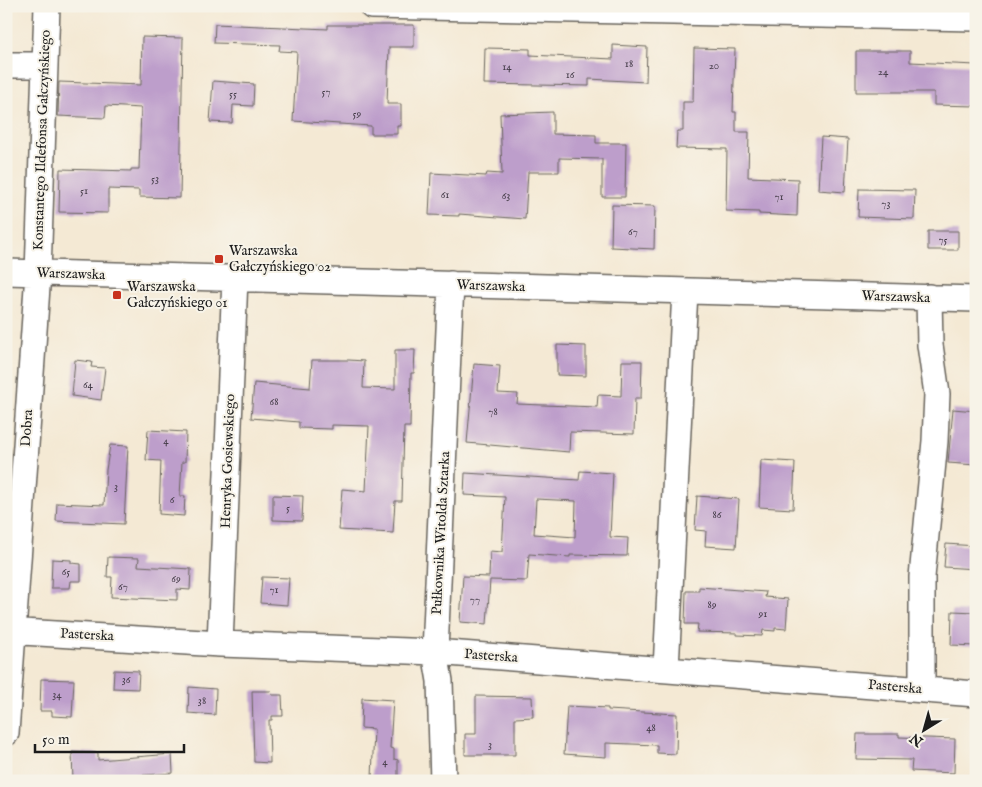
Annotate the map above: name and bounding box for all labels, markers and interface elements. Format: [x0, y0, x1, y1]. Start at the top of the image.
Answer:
street label: Konstantego Ildefonsa Gałczyńskiego [29, 29, 55, 251]
house number: 18 [625, 57, 633, 71]
house number: 20 [709, 59, 719, 73]
house number: 14 [502, 60, 512, 74]
house number: 24 [878, 65, 889, 79]
house number: 16 [566, 68, 575, 82]
house number: 57 [321, 85, 331, 99]
house number: 55 [229, 87, 237, 101]
house number: 59 [353, 107, 362, 121]
house number: 53 [151, 172, 159, 186]
house number: 51 [80, 184, 88, 198]
house number: 61 [441, 188, 449, 202]
house number: 63 [502, 189, 510, 203]
house number: 71 [774, 190, 784, 204]
house number: 73 [881, 197, 891, 211]
house number: 67 [628, 225, 638, 239]
house number: 75 [938, 233, 948, 247]
place label: Warszawska Gałczyńskiego 02 [229, 242, 331, 276]
marker: Warszawska Gałczyńskiego 02 [213, 253, 225, 265]
street label: Warszawska [36, 264, 107, 284]
street label: Warszawska [456, 276, 527, 296]
place label: Warszawska Gałczyńskiego 01 [127, 278, 227, 312]
street label: Warszawska [861, 287, 932, 307]
marker: Warszawska Gałczyńskiego 01 [111, 289, 123, 301]
house number: 64 [83, 378, 94, 392]
street label: Henryka Gosiewskiego [217, 393, 239, 529]
house number: 68 [270, 395, 278, 409]
house number: 78 [488, 405, 498, 419]
street label: Dobra [17, 408, 37, 447]
house number: 4 [163, 434, 169, 448]
street label: Pułkownika Witolda Sztarka [428, 450, 454, 615]
house number: 3 [114, 480, 118, 494]
house number: 6 [170, 493, 175, 507]
house number: 5 [286, 501, 290, 515]
house number: 86 [713, 508, 722, 522]
house number: 65 [62, 565, 70, 579]
house number: 69 [171, 572, 181, 586]
house number: 67 [118, 580, 128, 594]
house number: 71 [269, 583, 279, 597]
house number: 77 [470, 593, 480, 607]
house number: 89 [707, 598, 717, 612]
house number: 91 [758, 607, 767, 621]
street label: Pasterska [60, 625, 115, 645]
street label: Pasterska [464, 645, 519, 667]
house number: 36 [122, 673, 131, 687]
street label: Pasterska [867, 676, 924, 698]
house number: 34 [52, 688, 62, 702]
house number: 38 [198, 694, 206, 708]
north arrow [900, 704, 950, 754]
house number: 48 [646, 721, 656, 735]
scale bar [35, 722, 184, 754]
text: N [907, 729, 928, 751]
text: 50 m [42, 730, 70, 749]
house number: 3 [488, 738, 492, 752]
house number: 4 [382, 755, 388, 769]

